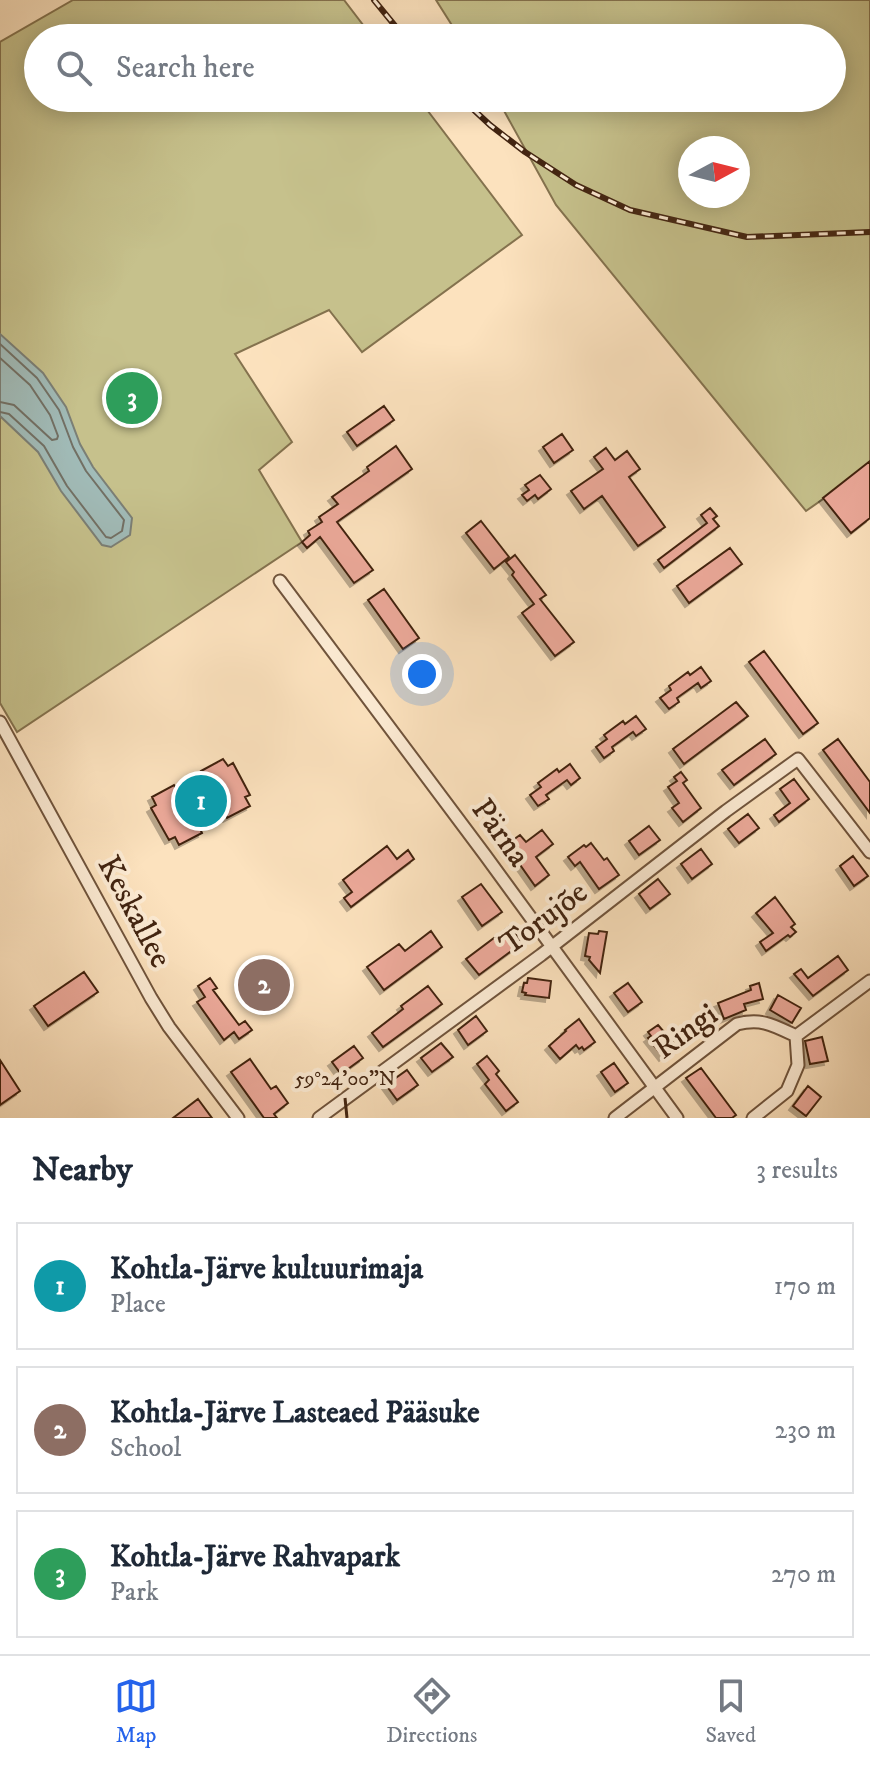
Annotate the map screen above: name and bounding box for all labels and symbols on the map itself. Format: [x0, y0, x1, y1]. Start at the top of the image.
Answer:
north arrow [678, 136, 750, 208]
pin: 3 [106, 368, 158, 428]
your location [402, 654, 442, 694]
pin: 1 [175, 771, 227, 831]
street label: Pärna [462, 791, 538, 875]
street label: Keskallee [88, 849, 180, 975]
street label: Torujõe [492, 873, 596, 965]
pin: 2 [238, 955, 290, 1015]
street label: Ringi [646, 995, 726, 1069]
text: 59°24'00"N [295, 1067, 395, 1092]

